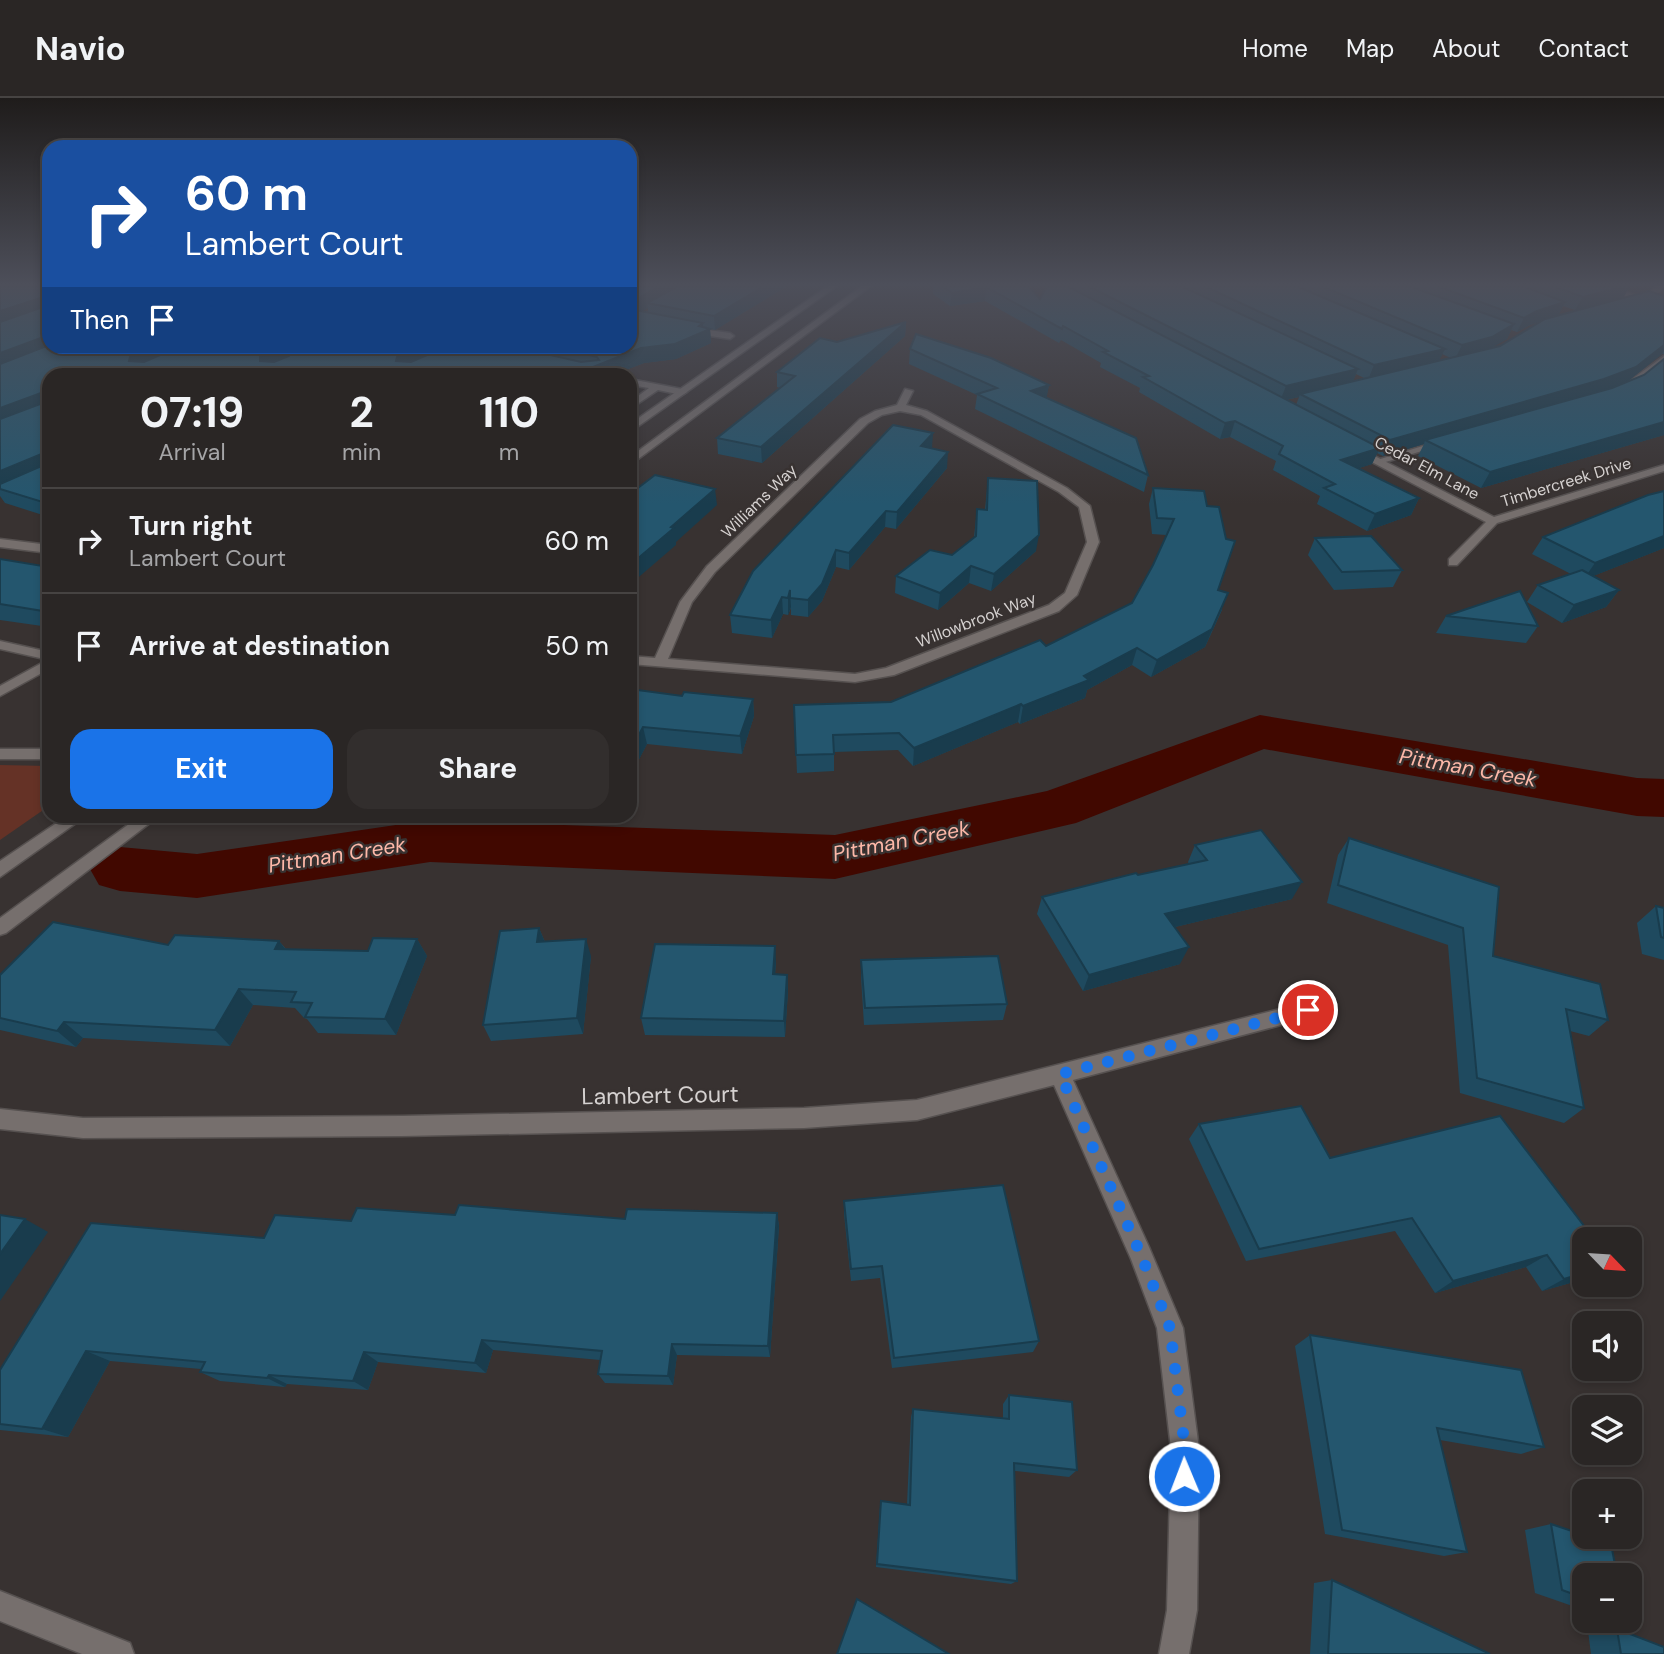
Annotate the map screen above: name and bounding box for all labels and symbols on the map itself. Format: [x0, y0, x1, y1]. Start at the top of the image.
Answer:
street label: Cedar Elm Lane [1371, 431, 1483, 505]
street label: Timbercreek Drive [1498, 452, 1634, 512]
street label: Williams Way [717, 459, 801, 542]
street label: Willowbrook Way [913, 587, 1039, 653]
water label: Pittman Creek [1397, 742, 1539, 794]
water label: Pittman Creek [830, 814, 972, 868]
water label: Pittman Creek [266, 830, 408, 880]
pin [1278, 980, 1338, 1040]
street label: Lambert Court [581, 1079, 739, 1111]
north arrow [1572, 1227, 1642, 1297]
position arrow [1147, 1439, 1221, 1513]

